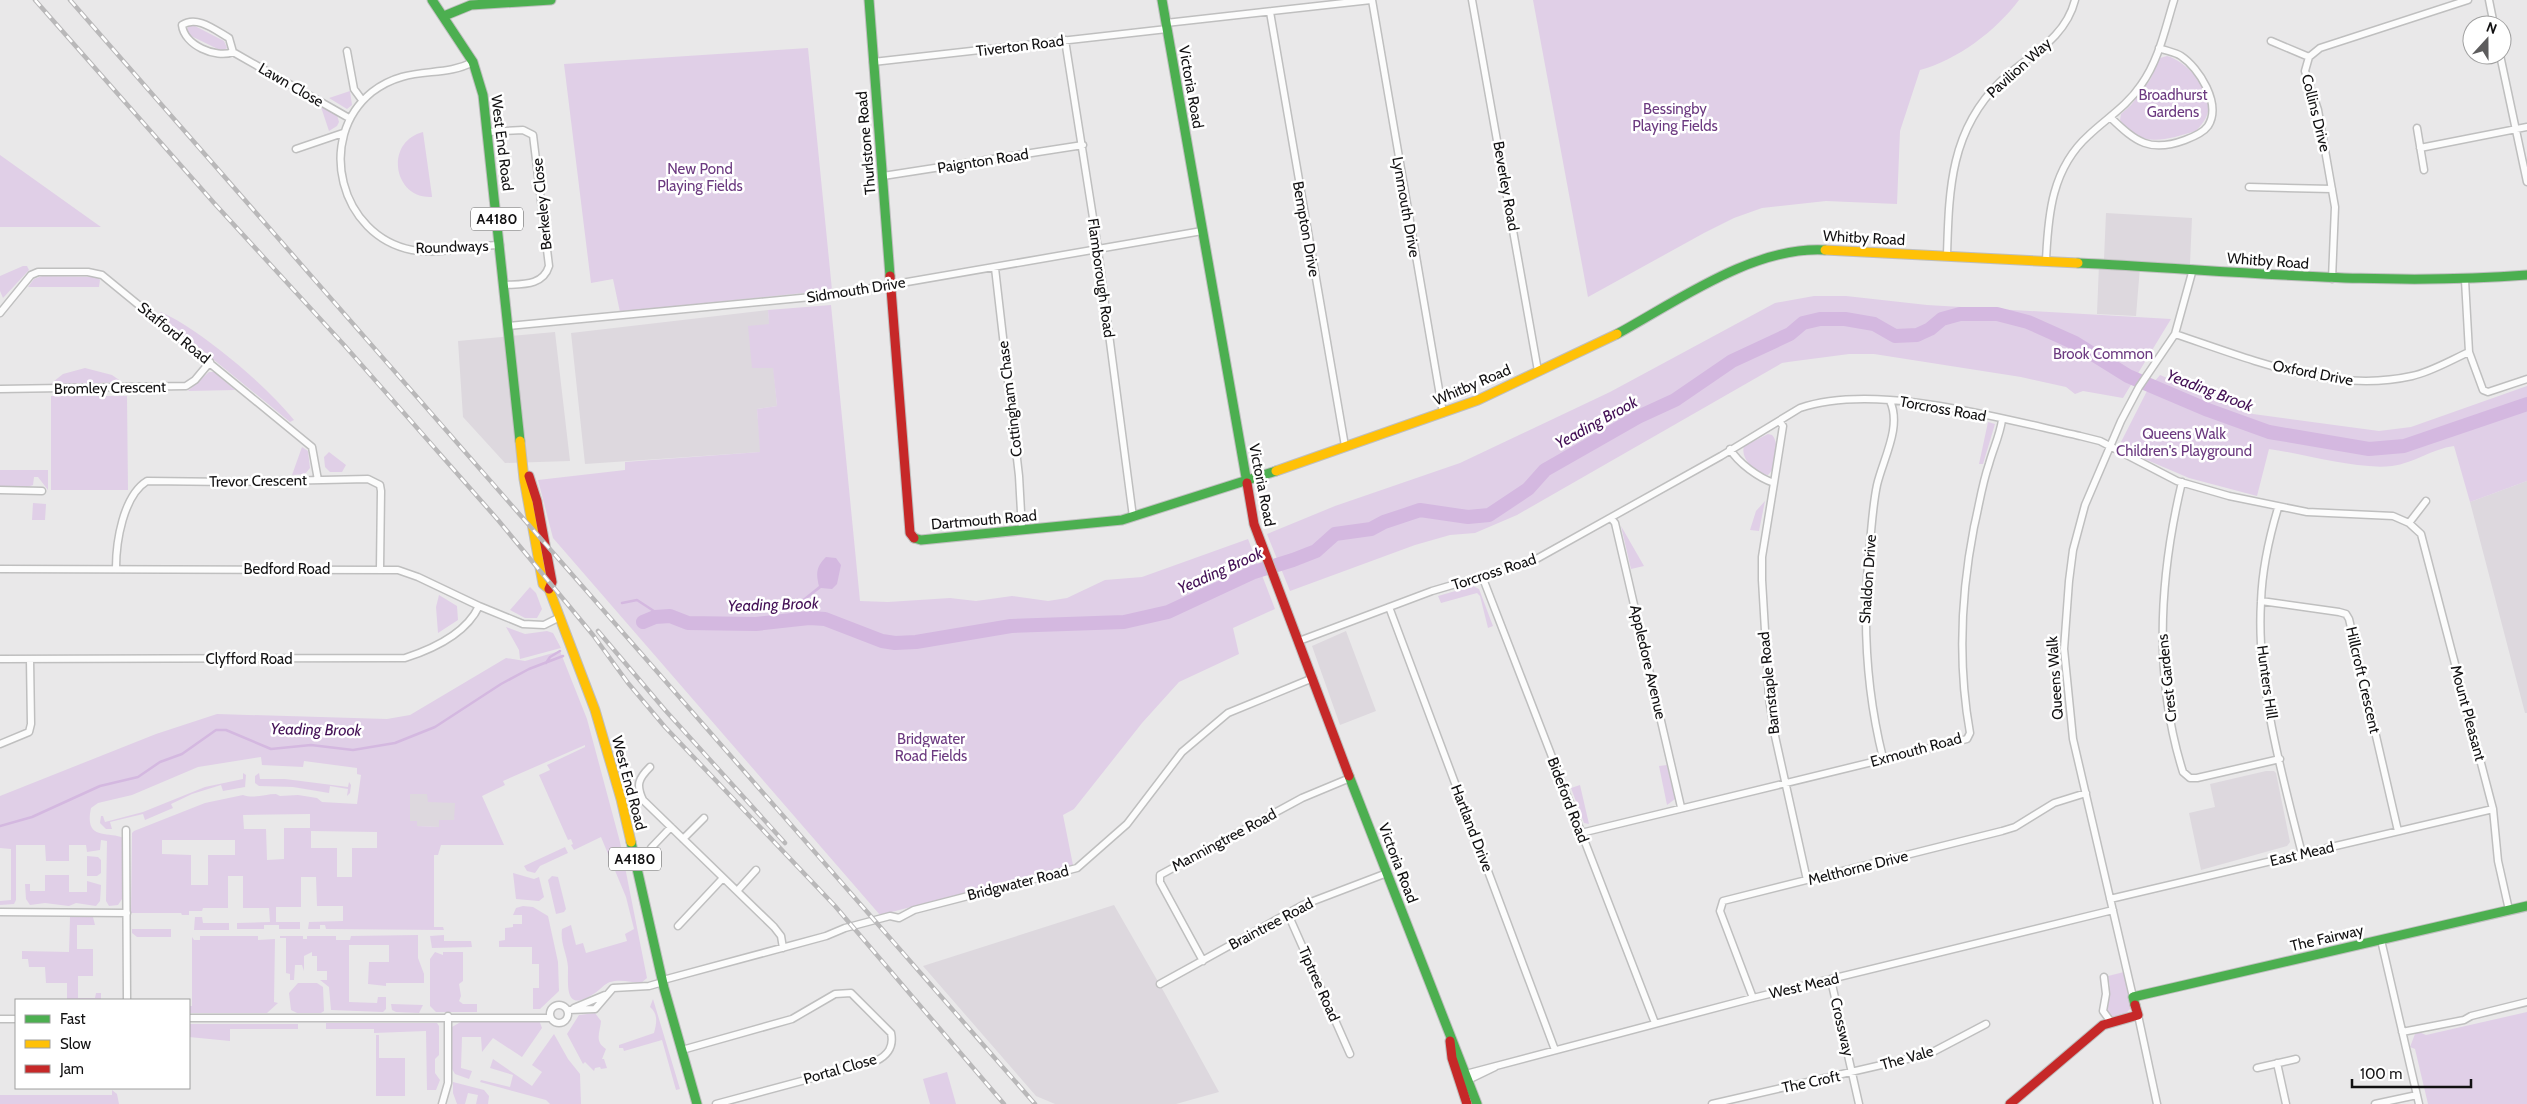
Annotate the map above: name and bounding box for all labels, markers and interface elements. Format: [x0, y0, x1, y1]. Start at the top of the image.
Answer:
north arrow [2462, 15, 2512, 65]
text: N [2484, 18, 2500, 38]
street label: Tiverton Road [975, 32, 1065, 60]
street label: Pavilion Way [1983, 34, 2055, 102]
street label: Victoria Road [1175, 44, 1207, 130]
street label: Lawn Close [255, 59, 327, 111]
street label: Collins Drive [2298, 72, 2334, 154]
park label: Broadhurst Gardens [2138, 86, 2208, 121]
street label: Thurlstone Road [853, 91, 879, 195]
street label: West End Road [487, 94, 517, 192]
park label: Bessingby Playing Fields [1632, 100, 1718, 135]
street label: Beverley Road [1489, 140, 1523, 232]
street label: Paignton Road [936, 145, 1030, 177]
street label: Lynmouth Drive [1388, 155, 1424, 259]
street label: Berkeley Close [528, 157, 556, 251]
park label: New Pond Playing Fields [657, 160, 743, 195]
street label: Bempton Drive [1289, 180, 1323, 278]
road number: A4180 [471, 208, 523, 230]
street label: Flamborough Road [1084, 217, 1118, 339]
street label: Whitby Road [1822, 227, 1906, 249]
street label: Roundways [415, 237, 489, 257]
street label: Whitby Road [2226, 249, 2310, 273]
street label: Sidmouth Drive [805, 273, 907, 307]
street label: Stafford Road [134, 298, 214, 368]
street label: Cottingham Chase [994, 340, 1026, 458]
park label: Brook Common [2053, 345, 2153, 363]
street label: Oxford Drive [2271, 356, 2355, 390]
street label: Whitby Road [1431, 361, 1513, 409]
water label: Yeading Brook [2164, 365, 2257, 416]
street label: Bromley Crescent [54, 378, 166, 398]
water label: Yeading Brook [1552, 391, 1642, 453]
street label: Torcross Road [1898, 393, 1988, 425]
park label: Queens Walk Children's Playground [2116, 425, 2252, 460]
street label: Victoria Road [1245, 442, 1279, 528]
street label: Trevor Crescent [209, 471, 307, 491]
street label: Dartmouth Road [930, 506, 1038, 534]
street label: Shaldon Drive [1856, 533, 1880, 624]
water label: Yeading Brook [1175, 543, 1267, 598]
street label: Torcross Road [1450, 550, 1538, 594]
street label: Bedford Road [244, 560, 330, 578]
water label: Yeading Brook [727, 593, 820, 616]
street label: Appledore Avenue [1626, 603, 1670, 721]
street label: Hillcroft Crescent [2342, 625, 2384, 735]
street label: Barnstaple Road [1755, 631, 1783, 735]
street label: Crest Gardens [2153, 633, 2181, 723]
street label: Queens Walk [2043, 635, 2067, 720]
street label: Hunters Hill [2253, 644, 2281, 720]
street label: Clyfford Road [205, 650, 293, 668]
street label: Mount Pleasant [2447, 663, 2489, 763]
water label: Yeading Brook [270, 719, 363, 740]
street label: Exmouth Road [1868, 729, 1964, 771]
park label: Bridgwater Road Fields [895, 730, 967, 765]
street label: West End Road [608, 734, 650, 832]
street label: Bideford Road [1543, 755, 1593, 845]
street label: Hartland Drive [1447, 782, 1497, 874]
street label: Manningtree Road [1169, 805, 1279, 875]
street label: Victoria Road [1375, 821, 1421, 905]
street label: East Mead [2268, 838, 2336, 870]
street label: Melthorne Drive [1806, 847, 1910, 889]
road number: A4180 [609, 848, 661, 871]
street label: Bridgwater Road [965, 862, 1071, 904]
street label: Braintree Road [1226, 894, 1316, 954]
street label: The Fairway [2289, 921, 2366, 955]
street label: Tiptree Road [1294, 944, 1344, 1024]
street label: West Mead [1767, 969, 1841, 1003]
street label: Crossway [1827, 996, 1858, 1058]
legend [15, 999, 190, 1089]
text: Fast [60, 1010, 85, 1028]
text: Slow [60, 1035, 91, 1053]
street label: The Vale [1879, 1042, 1936, 1074]
street label: Portal Close [801, 1050, 879, 1088]
scale bar [2352, 1056, 2471, 1088]
text: Jam [59, 1060, 84, 1078]
text: 100 m [2360, 1065, 2402, 1083]
street label: The Croft [1780, 1067, 1842, 1097]

